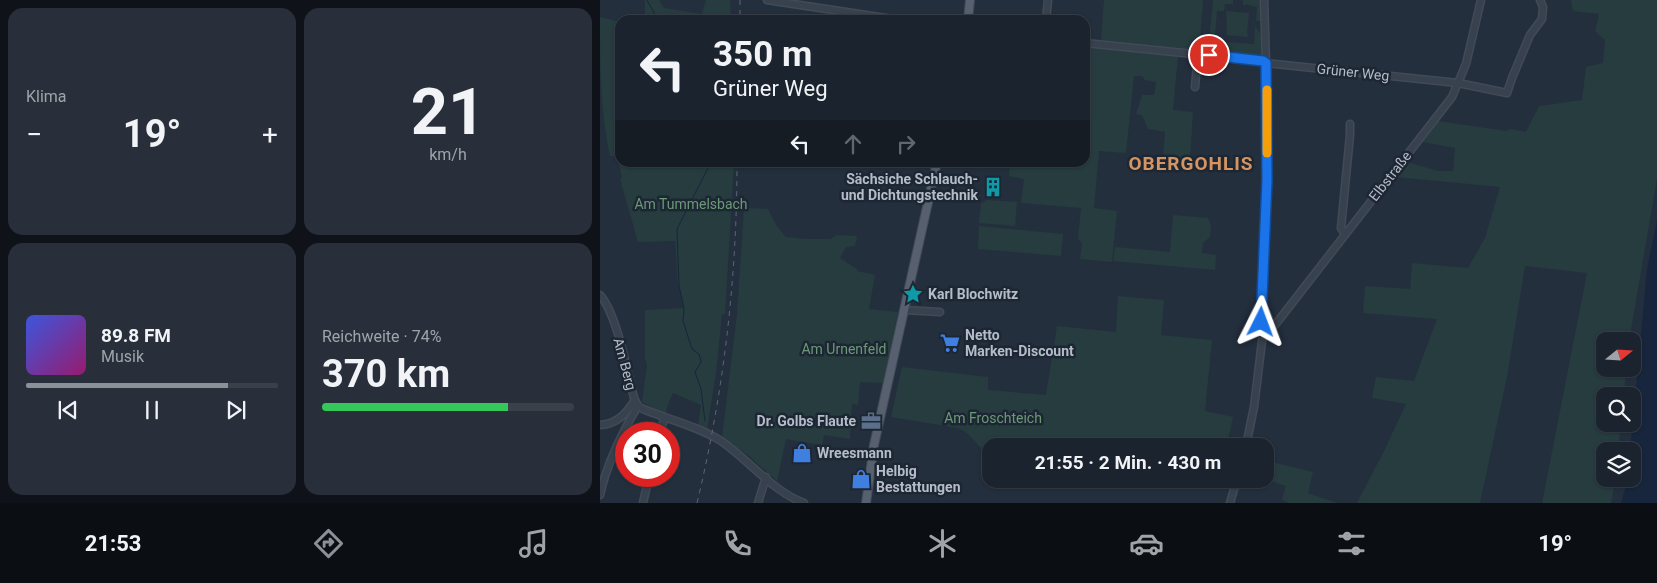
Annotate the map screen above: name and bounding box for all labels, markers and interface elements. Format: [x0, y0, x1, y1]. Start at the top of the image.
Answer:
text: 350 m [713, 34, 812, 75]
pin [1188, 34, 1230, 76]
icon: left [630, 35, 695, 100]
icon: arrive [1195, 41, 1223, 69]
street label: Grüner Weg [1316, 60, 1390, 84]
text: 21 [411, 74, 485, 150]
text: Grüner Weg [713, 76, 828, 101]
text: Klima [26, 87, 67, 106]
text: 19° [123, 112, 181, 156]
text: − [26, 118, 42, 151]
text: + [262, 118, 278, 151]
icon: left [786, 130, 814, 158]
icon: ahead [839, 130, 867, 158]
icon: right [892, 130, 920, 158]
text: km/h [429, 145, 467, 164]
street label: Elbstraße [1366, 148, 1414, 204]
district label: OBERGOHLIS [1128, 152, 1254, 175]
place label: Sächsiche Schlauch- und Dichtungstechnik [841, 171, 979, 203]
building icon: Sächsiche Schlauch- und Dichtungstechnik [982, 176, 1004, 198]
park label: Am Tummelsbach [634, 196, 748, 212]
place icon: Karl Blochwitz [902, 283, 924, 305]
place label: Karl Blochwitz [928, 286, 1018, 302]
position arrow [1234, 295, 1286, 347]
text: 89.8 FM [101, 324, 171, 347]
text: Reichweite · 74% [322, 327, 441, 346]
place label: Netto Marken-Discount [965, 327, 1074, 359]
supermarket icon: Netto Marken-Discount [939, 332, 961, 354]
north arrow [1596, 332, 1641, 378]
map controls [1596, 332, 1641, 487]
street label: Am Berg [610, 336, 640, 392]
park label: Am Urnenfeld [801, 341, 887, 357]
text: Musik [101, 347, 144, 366]
text: 370 km [322, 352, 450, 396]
button: search [1596, 387, 1641, 432]
icon: previous [54, 396, 82, 424]
icon: pause [138, 396, 166, 424]
icon: next [222, 396, 250, 424]
office icon: Dr. Golbs Flaute [860, 410, 882, 432]
park label: Am Froschteich [944, 410, 1042, 426]
place label: Dr. Golbs Flaute [757, 413, 856, 429]
speed limit sign: 30 [615, 422, 680, 487]
shop icon: Wreesmann [791, 442, 813, 464]
button: layers [1596, 442, 1641, 487]
place label: Wreesmann [817, 445, 892, 461]
text: 21:55 · 2 Min. · 430 m [1035, 451, 1221, 474]
place label: Helbig Bestattungen [876, 463, 961, 495]
shop icon: Helbig Bestattungen [850, 468, 872, 490]
icon: directions [311, 526, 346, 561]
icon: music [516, 526, 551, 561]
icon: phone [720, 526, 755, 561]
icon: climate [925, 526, 960, 561]
icon: car [1129, 526, 1164, 561]
icon: filters [1334, 526, 1369, 561]
text: 21:53 [85, 531, 141, 556]
text: 19° [1538, 531, 1572, 556]

